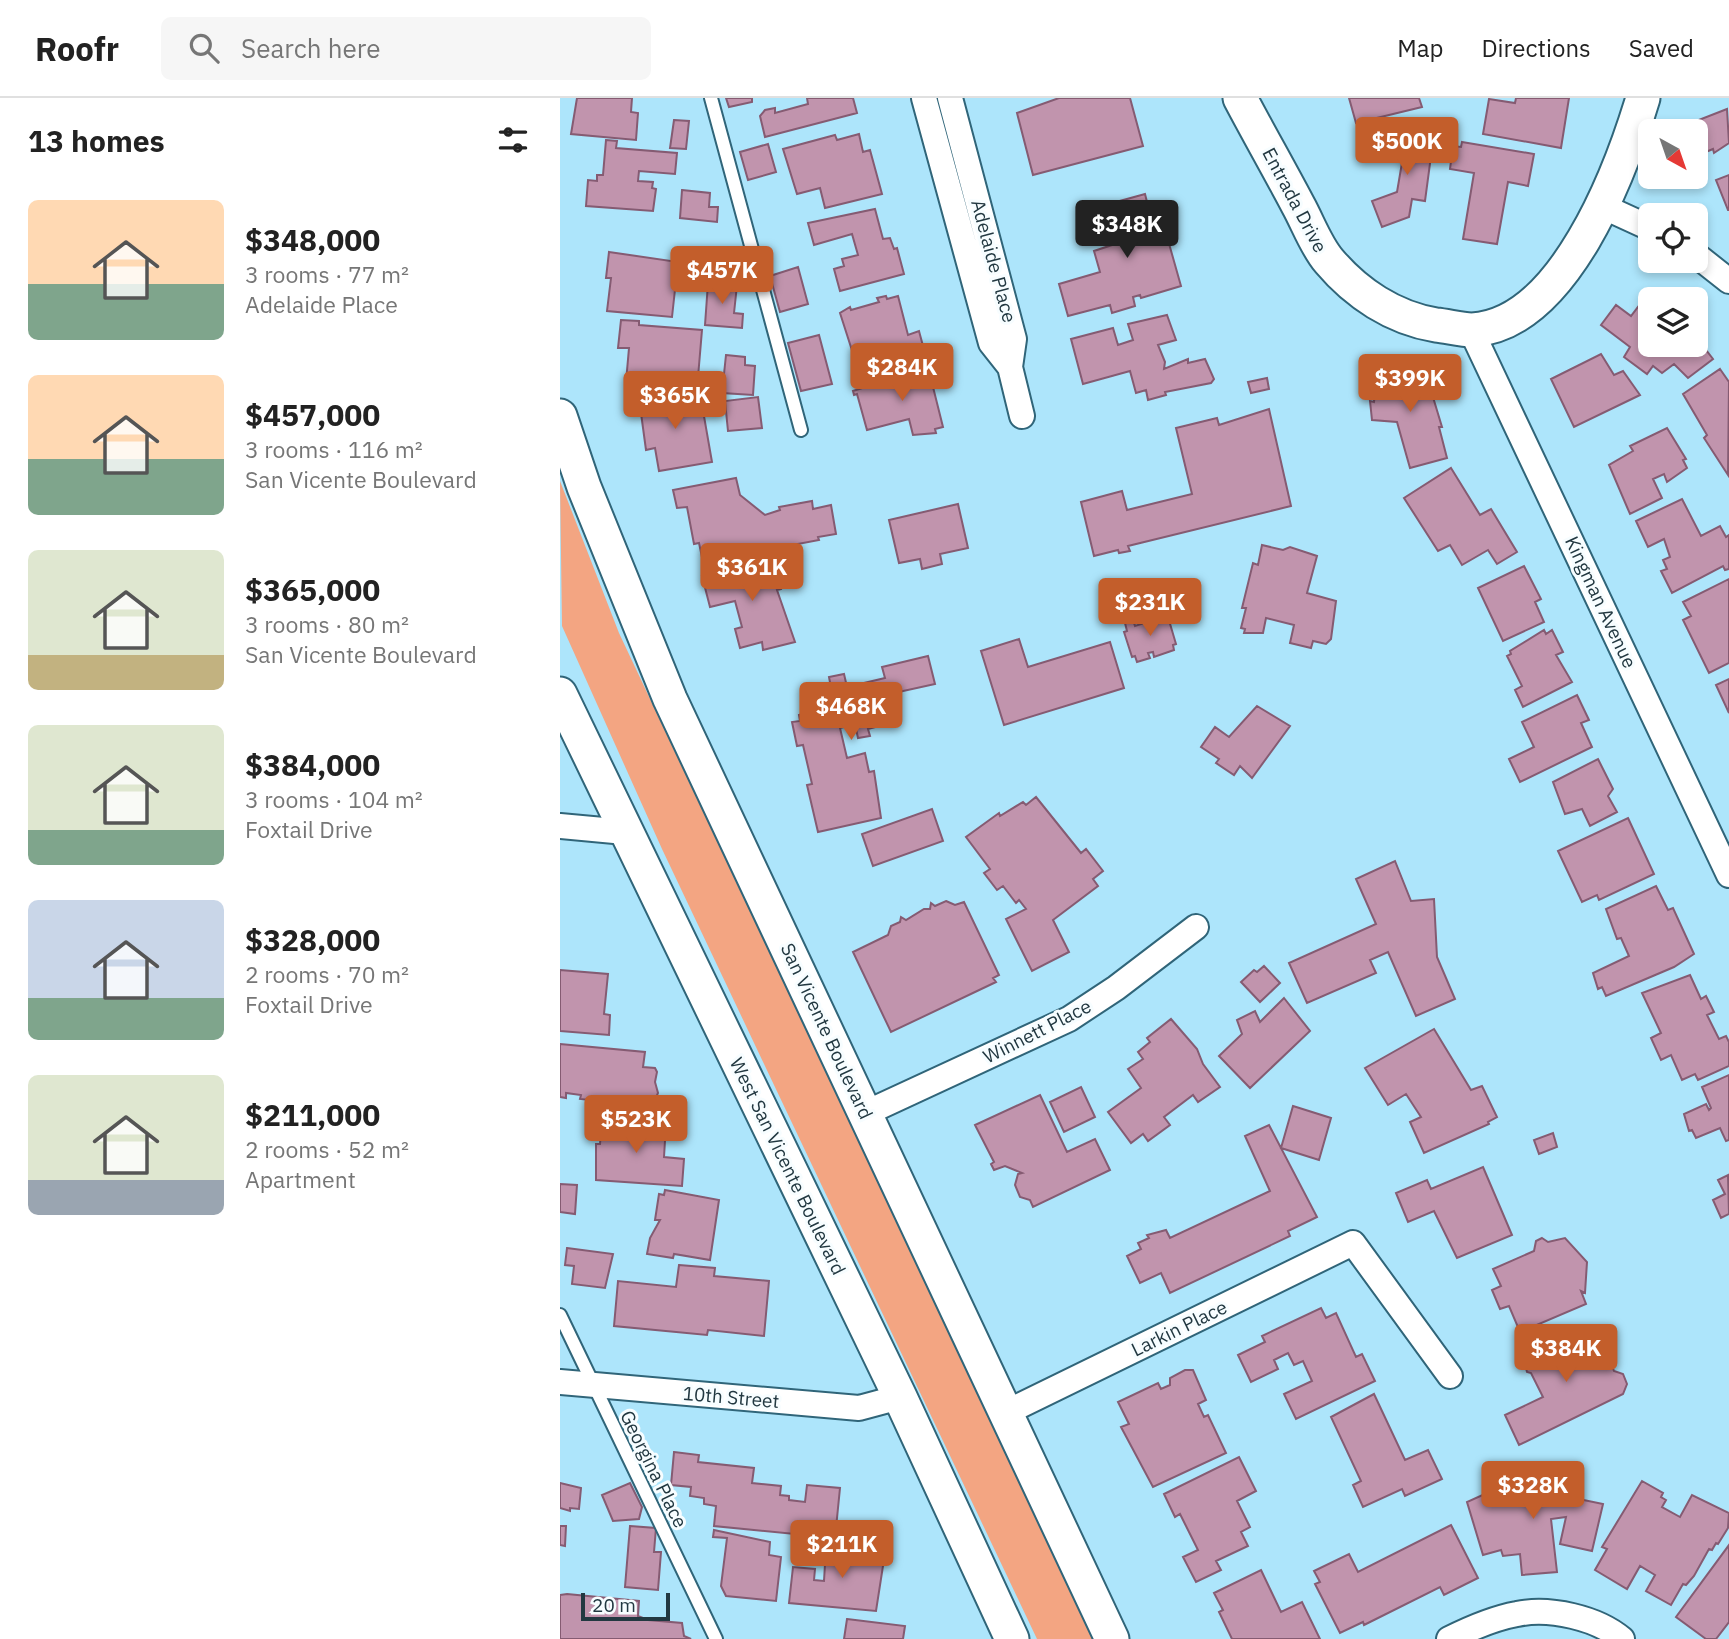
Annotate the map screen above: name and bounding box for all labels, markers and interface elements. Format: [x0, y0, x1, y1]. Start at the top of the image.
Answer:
search box [161, 17, 651, 80]
text: Roofr [35, 27, 119, 70]
icon: search [185, 29, 223, 67]
text: Search here [241, 31, 380, 65]
text: Map [1397, 32, 1443, 64]
text: Directions [1481, 32, 1591, 64]
text: Saved [1629, 32, 1694, 64]
pin: $500K [1358, 118, 1456, 177]
north arrow [1638, 119, 1708, 189]
map controls [1638, 119, 1708, 357]
text: 13 homes [28, 121, 165, 160]
icon: filters [494, 121, 532, 159]
text: $500K [1371, 125, 1443, 155]
street label: Entrada Drive [1257, 143, 1333, 257]
street label: Adelaide Place [966, 197, 1022, 325]
pin: $348K [1078, 200, 1176, 260]
button: locate [1638, 203, 1708, 273]
text: $348K [1091, 208, 1163, 238]
text: $348,000 [245, 220, 380, 259]
icon: home [84, 228, 168, 312]
pin: $457K [673, 246, 771, 306]
text: $457K [686, 254, 758, 284]
text: 3 rooms · 77 m² [245, 259, 409, 289]
button: layers [1638, 287, 1708, 357]
text: Adelaide Place [245, 289, 398, 319]
pin: $284K [853, 344, 951, 403]
text: $284K [866, 351, 938, 381]
pin: $399K [1361, 354, 1459, 414]
text: $399K [1374, 362, 1446, 392]
pin: $365K [626, 372, 724, 431]
text: $365K [639, 379, 711, 409]
text: $457,000 [245, 395, 380, 434]
icon: home [84, 403, 168, 487]
text: 3 rooms · 116 m² [245, 434, 423, 464]
text: San Vicente Boulevard [245, 464, 477, 494]
street label: Kingman Avenue [1560, 532, 1642, 672]
pin: $361K [703, 544, 801, 603]
text: $361K [716, 551, 788, 581]
text: $365,000 [245, 570, 380, 609]
icon: home [84, 578, 168, 662]
pin: $231K [1101, 578, 1199, 638]
text: $231K [1114, 586, 1186, 616]
text: 3 rooms · 80 m² [245, 609, 409, 639]
text: San Vicente Boulevard [245, 639, 477, 669]
pin: $468K [802, 682, 900, 742]
text: $468K [815, 690, 887, 720]
text: $384,000 [245, 745, 380, 784]
icon: home [84, 753, 168, 837]
text: 3 rooms · 104 m² [245, 784, 423, 814]
text: Foxtail Drive [245, 814, 373, 844]
text: $328,000 [245, 920, 380, 959]
icon: home [84, 928, 168, 1012]
street label: San Vicente Boulevard [776, 939, 878, 1123]
text: 2 rooms · 70 m² [245, 959, 409, 989]
text: Foxtail Drive [245, 989, 373, 1019]
street label: Winnett Place [979, 994, 1095, 1068]
street label: West San Vicente Boulevard [725, 1053, 851, 1279]
text: $211,000 [245, 1095, 380, 1134]
pin: $523K [587, 1096, 685, 1155]
icon: home [84, 1103, 168, 1187]
text: $523K [600, 1103, 672, 1133]
text: 2 rooms · 52 m² [245, 1134, 409, 1164]
text: Apartment [245, 1164, 356, 1194]
street label: Larkin Place [1127, 1295, 1231, 1361]
pin: $384K [1517, 1324, 1615, 1384]
text: $384K [1530, 1332, 1602, 1362]
street label: 10th Street [682, 1381, 780, 1413]
street label: Georgina Place [615, 1406, 693, 1532]
pin: $328K [1484, 1462, 1582, 1521]
text: $328K [1497, 1469, 1569, 1499]
pin: $211K [793, 1520, 891, 1580]
text: $211K [806, 1528, 878, 1558]
scale bar [581, 1590, 670, 1622]
text: 20 m [592, 1593, 636, 1617]

